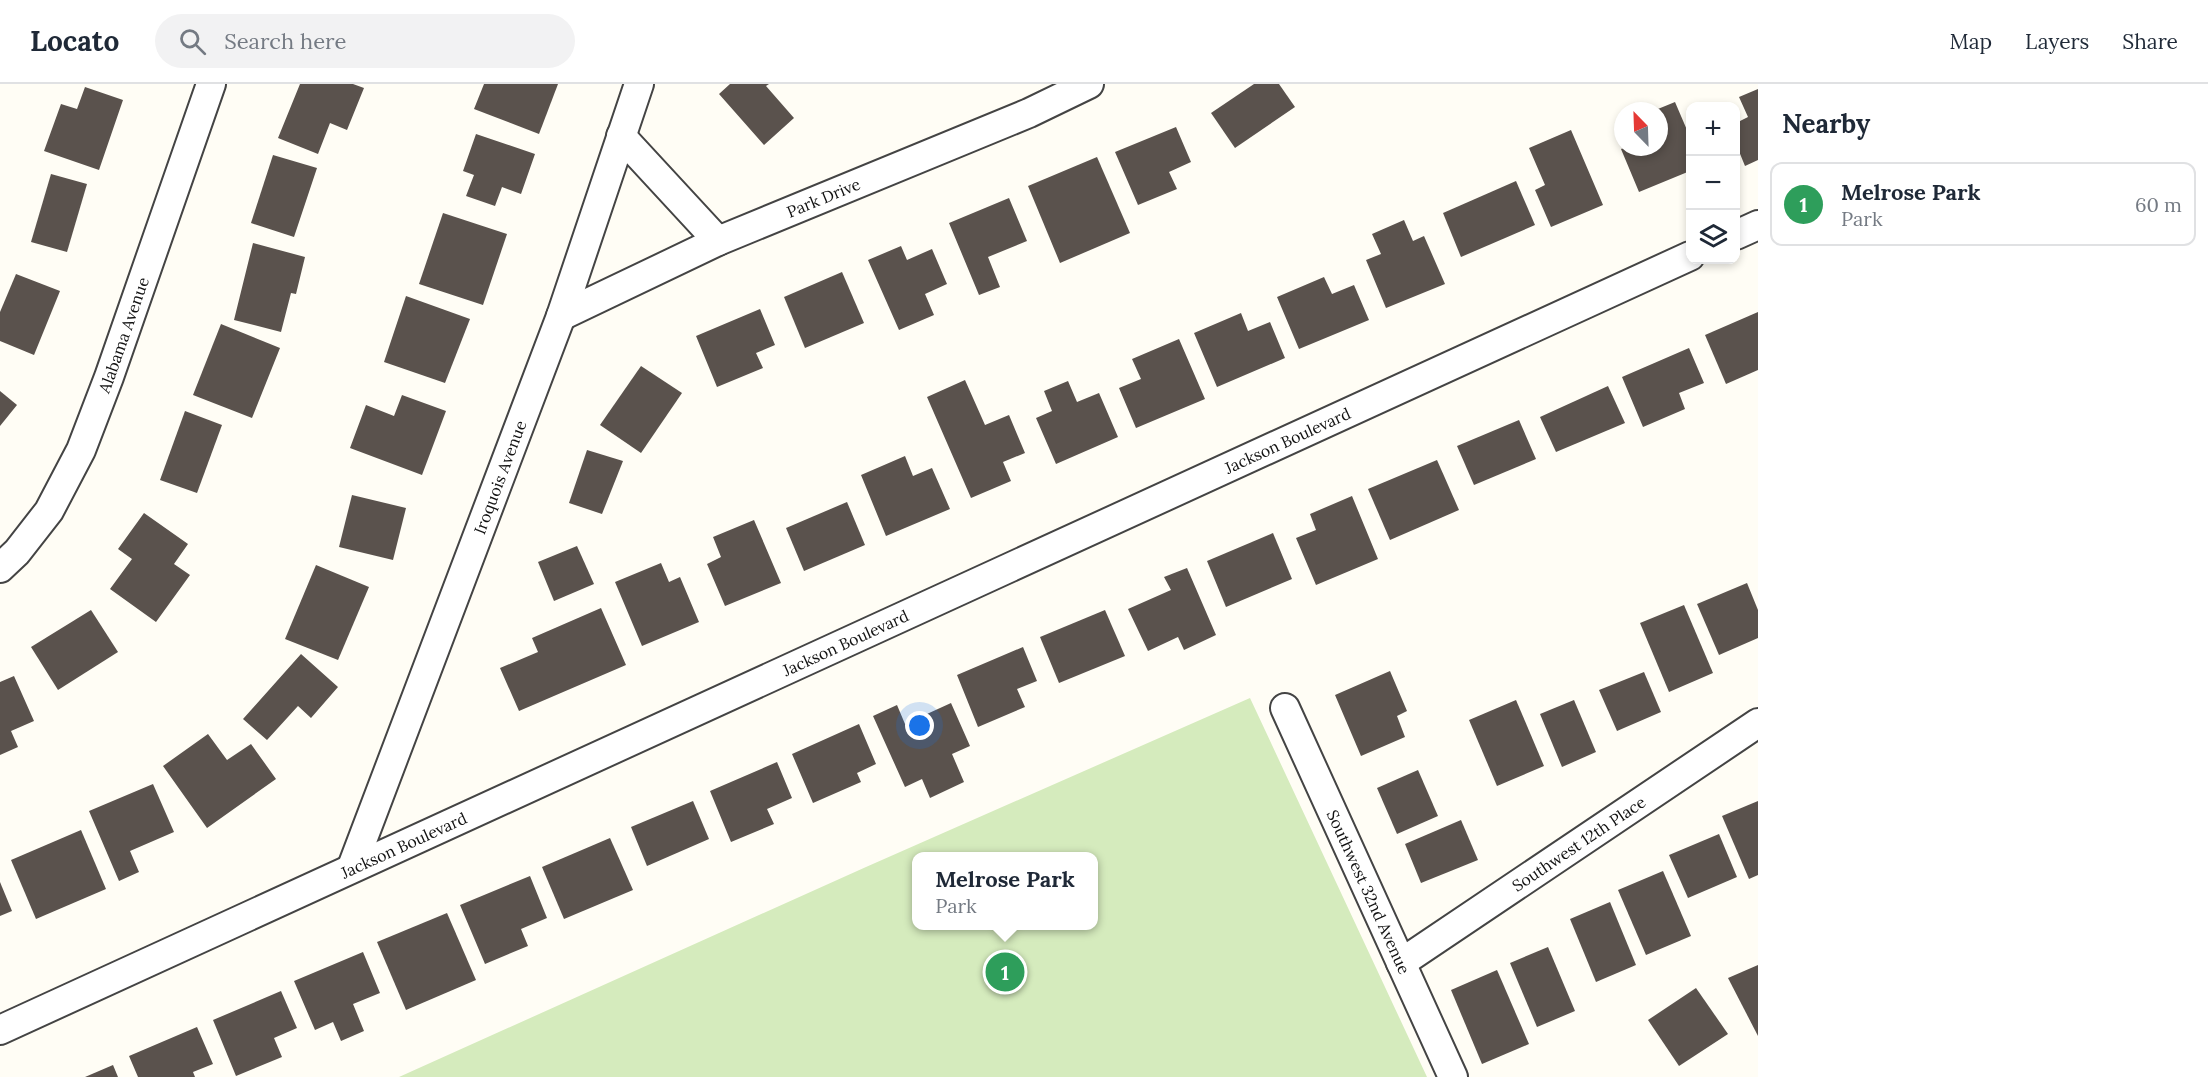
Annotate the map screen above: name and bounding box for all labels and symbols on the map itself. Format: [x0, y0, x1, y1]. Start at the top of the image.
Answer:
north arrow [1614, 102, 1668, 156]
street label: Park Drive [784, 173, 863, 222]
street label: Alabama Avenue [94, 274, 153, 397]
street label: Jackson Boulevard [1220, 403, 1354, 478]
street label: Iroquois Avenue [469, 417, 531, 537]
street label: Jackson Boulevard [779, 605, 912, 681]
your location [905, 711, 934, 740]
street label: Southwest 12th Place [1508, 791, 1649, 896]
street label: Jackson Boulevard [337, 807, 470, 883]
street label: Southwest 32nd Avenue [1323, 807, 1415, 977]
pin: 1 [986, 950, 1024, 994]

